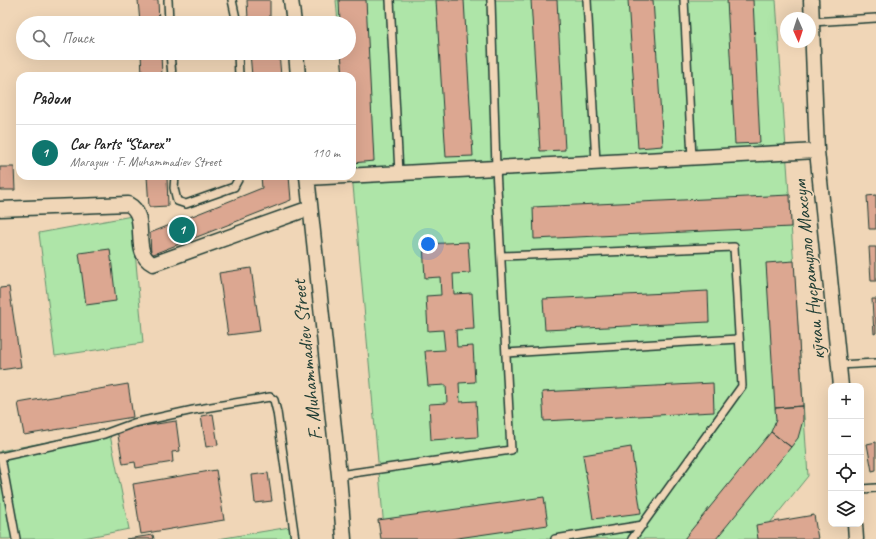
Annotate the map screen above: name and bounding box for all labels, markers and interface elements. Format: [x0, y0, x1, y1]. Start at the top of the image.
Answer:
north arrow [780, 12, 816, 48]
search box [16, 16, 356, 60]
icon: search [30, 27, 52, 49]
text: Поиск [62, 29, 94, 48]
text: Рядом [32, 88, 70, 109]
text: Car Parts “Starex” [70, 135, 167, 154]
text: 1 [42, 145, 48, 161]
text: 110 m [312, 145, 340, 161]
text: Магазин · F. Muhammadiev Street [70, 154, 221, 170]
street label: кӯчаи Нусратулло Махсум [787, 177, 831, 361]
pin: 1 [169, 215, 195, 245]
your location [418, 234, 438, 254]
street label: F. Muhammadiev Street [286, 276, 328, 441]
map controls [828, 383, 864, 527]
button: + [828, 383, 864, 419]
button: − [828, 419, 864, 455]
button: locate [828, 455, 864, 491]
button: layers [828, 491, 864, 527]

